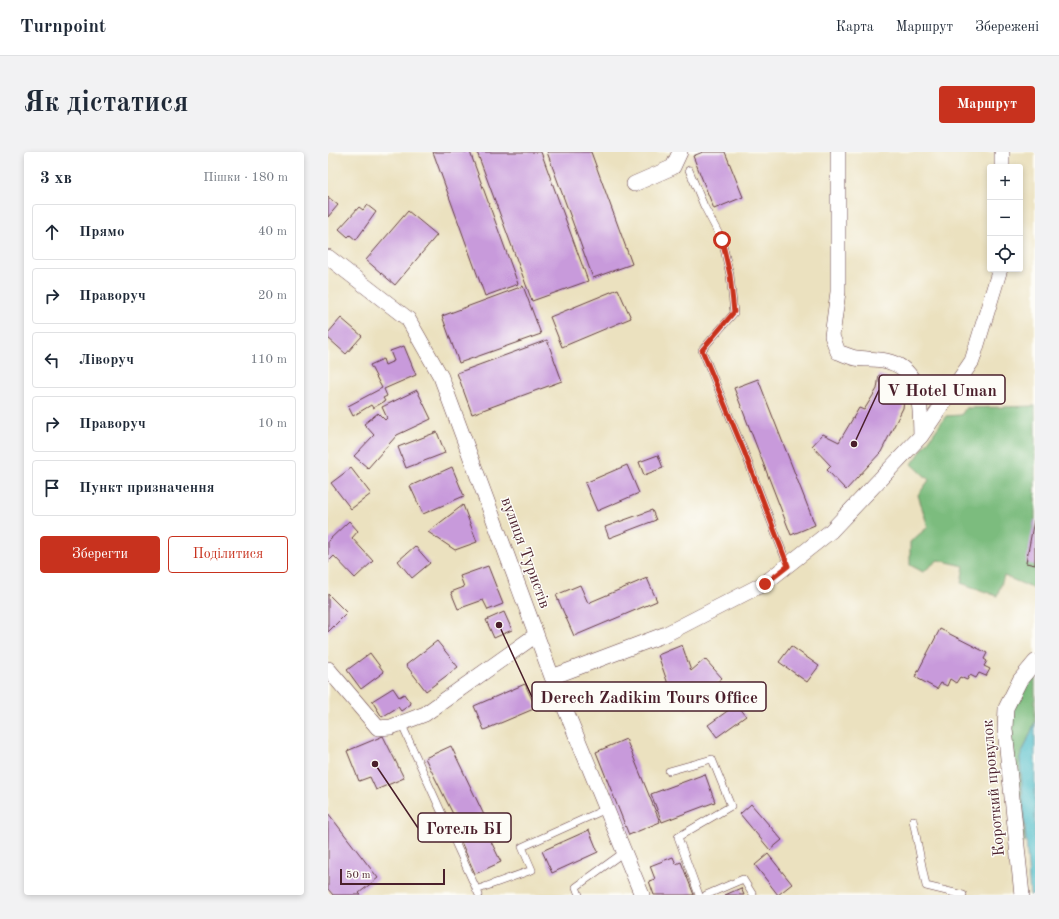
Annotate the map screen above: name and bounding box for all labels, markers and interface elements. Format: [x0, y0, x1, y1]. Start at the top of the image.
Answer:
text: Turnpoint [20, 18, 106, 37]
text: Карта [836, 20, 874, 34]
text: Маршрут [896, 20, 953, 34]
text: Збережені [975, 20, 1039, 34]
button: Маршрут [939, 86, 1035, 123]
text: Як дістатися [24, 90, 188, 118]
map controls [987, 164, 1023, 272]
button: + [987, 164, 1023, 200]
text: 3 хв [40, 170, 72, 187]
text: Пішки · 180 m [203, 171, 288, 184]
button: − [987, 200, 1023, 236]
icon: ahead [41, 221, 63, 243]
text: Прямо [79, 225, 125, 240]
text: 40 m [258, 225, 287, 238]
route start [713, 231, 731, 249]
button: locate [987, 236, 1023, 272]
icon: right [41, 285, 63, 307]
text: Праворуч [79, 289, 146, 304]
text: 20 m [258, 289, 287, 302]
icon: left [41, 349, 63, 371]
text: Ліворуч [79, 353, 134, 368]
text: 110 m [250, 353, 287, 366]
callout: V Hotel Uman [879, 375, 1005, 404]
text: V Hotel Uman [887, 383, 997, 400]
icon: right [41, 413, 63, 435]
text: Праворуч [79, 417, 146, 432]
text: 10 m [258, 417, 287, 430]
icon: arrive [41, 477, 63, 499]
text: Пункт призначення [79, 481, 215, 496]
street label: вулиця Туристів [498, 495, 552, 611]
button: Зберегти [40, 536, 160, 573]
button: Поділитися [168, 536, 288, 573]
route end [756, 575, 774, 593]
callout: Derech Zadikim Tours Office [532, 682, 766, 711]
text: Derech Zadikim Tours Office [540, 690, 758, 707]
street label: Короткий провулок [980, 719, 1008, 857]
callout: Готель БІ [418, 813, 511, 842]
text: Готель БІ [426, 821, 502, 838]
scale bar [340, 867, 445, 886]
text: 50 m [346, 870, 371, 881]

